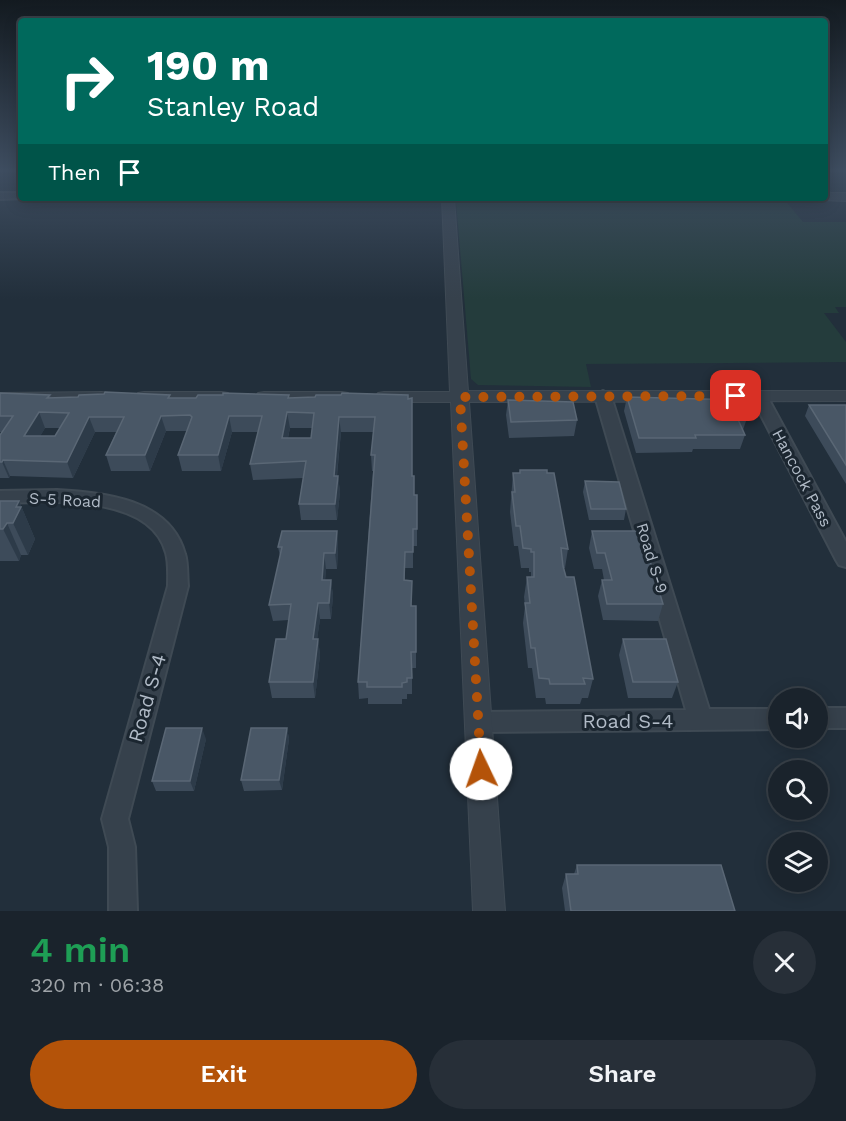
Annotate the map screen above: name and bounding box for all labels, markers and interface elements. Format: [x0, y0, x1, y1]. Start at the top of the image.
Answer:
text: 190 m [147, 41, 270, 90]
icon: right [48, 42, 126, 120]
text: Stanley Road [147, 91, 319, 123]
icon: arrive [113, 156, 146, 189]
text: Then [48, 160, 101, 185]
pin [710, 370, 761, 421]
icon: arrive [719, 379, 752, 412]
street label: Hancock Pass [768, 426, 836, 530]
street label: S-5 Road [28, 489, 102, 511]
street label: Road S-9 [632, 521, 672, 595]
street label: Road S-4 [123, 651, 171, 745]
map controls [768, 688, 828, 892]
button: sound [768, 688, 828, 748]
street label: Road S-4 [583, 709, 673, 733]
position arrow [449, 737, 513, 801]
button: search [768, 760, 828, 820]
button: layers [768, 832, 828, 892]
text: 4 min [30, 929, 130, 971]
button: close [753, 931, 816, 994]
text: 320 m · 06:38 [30, 973, 164, 997]
button: Exit [30, 1040, 417, 1109]
button: Share [429, 1040, 816, 1109]

